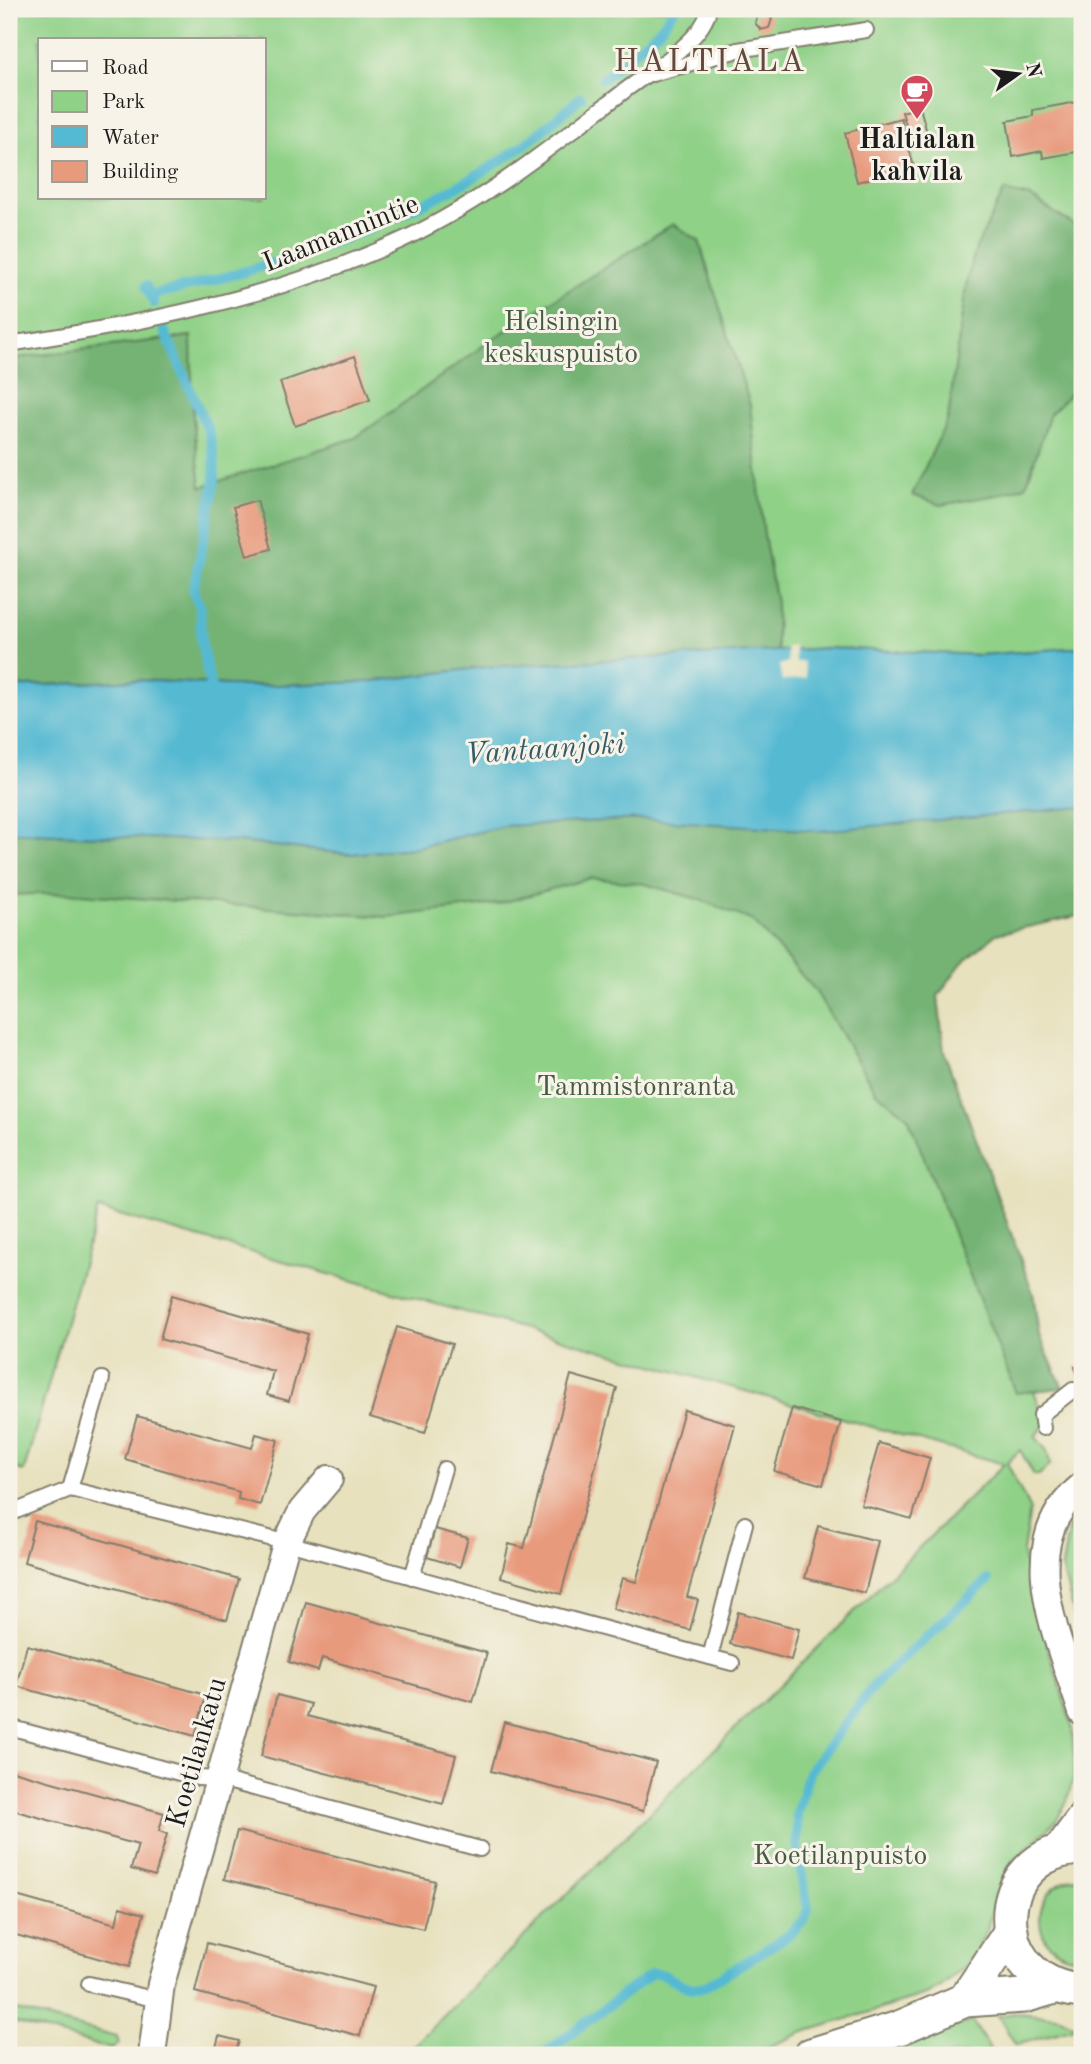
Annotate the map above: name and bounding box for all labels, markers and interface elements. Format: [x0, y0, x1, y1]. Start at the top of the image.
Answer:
legend [38, 38, 266, 200]
north arrow [982, 38, 1052, 108]
district label: HALTIALA [614, 47, 806, 79]
text: Road [102, 58, 149, 79]
text: N [1021, 61, 1043, 80]
cafe icon: Haltialan kahvila [898, 72, 936, 121]
text: Park [102, 92, 145, 113]
place label: Haltialan kahvila [858, 127, 976, 187]
text: Water [102, 128, 159, 149]
text: Building [102, 162, 179, 183]
street label: Laamannintie [259, 191, 423, 279]
park label: Helsingin keskuspuisto [484, 309, 638, 369]
water label: Vantaanjoki [464, 729, 626, 771]
park label: Tammistonranta [536, 1074, 736, 1102]
street label: Koetilankatu [163, 1674, 233, 1831]
park label: Koetilanpuisto [753, 1843, 927, 1871]

